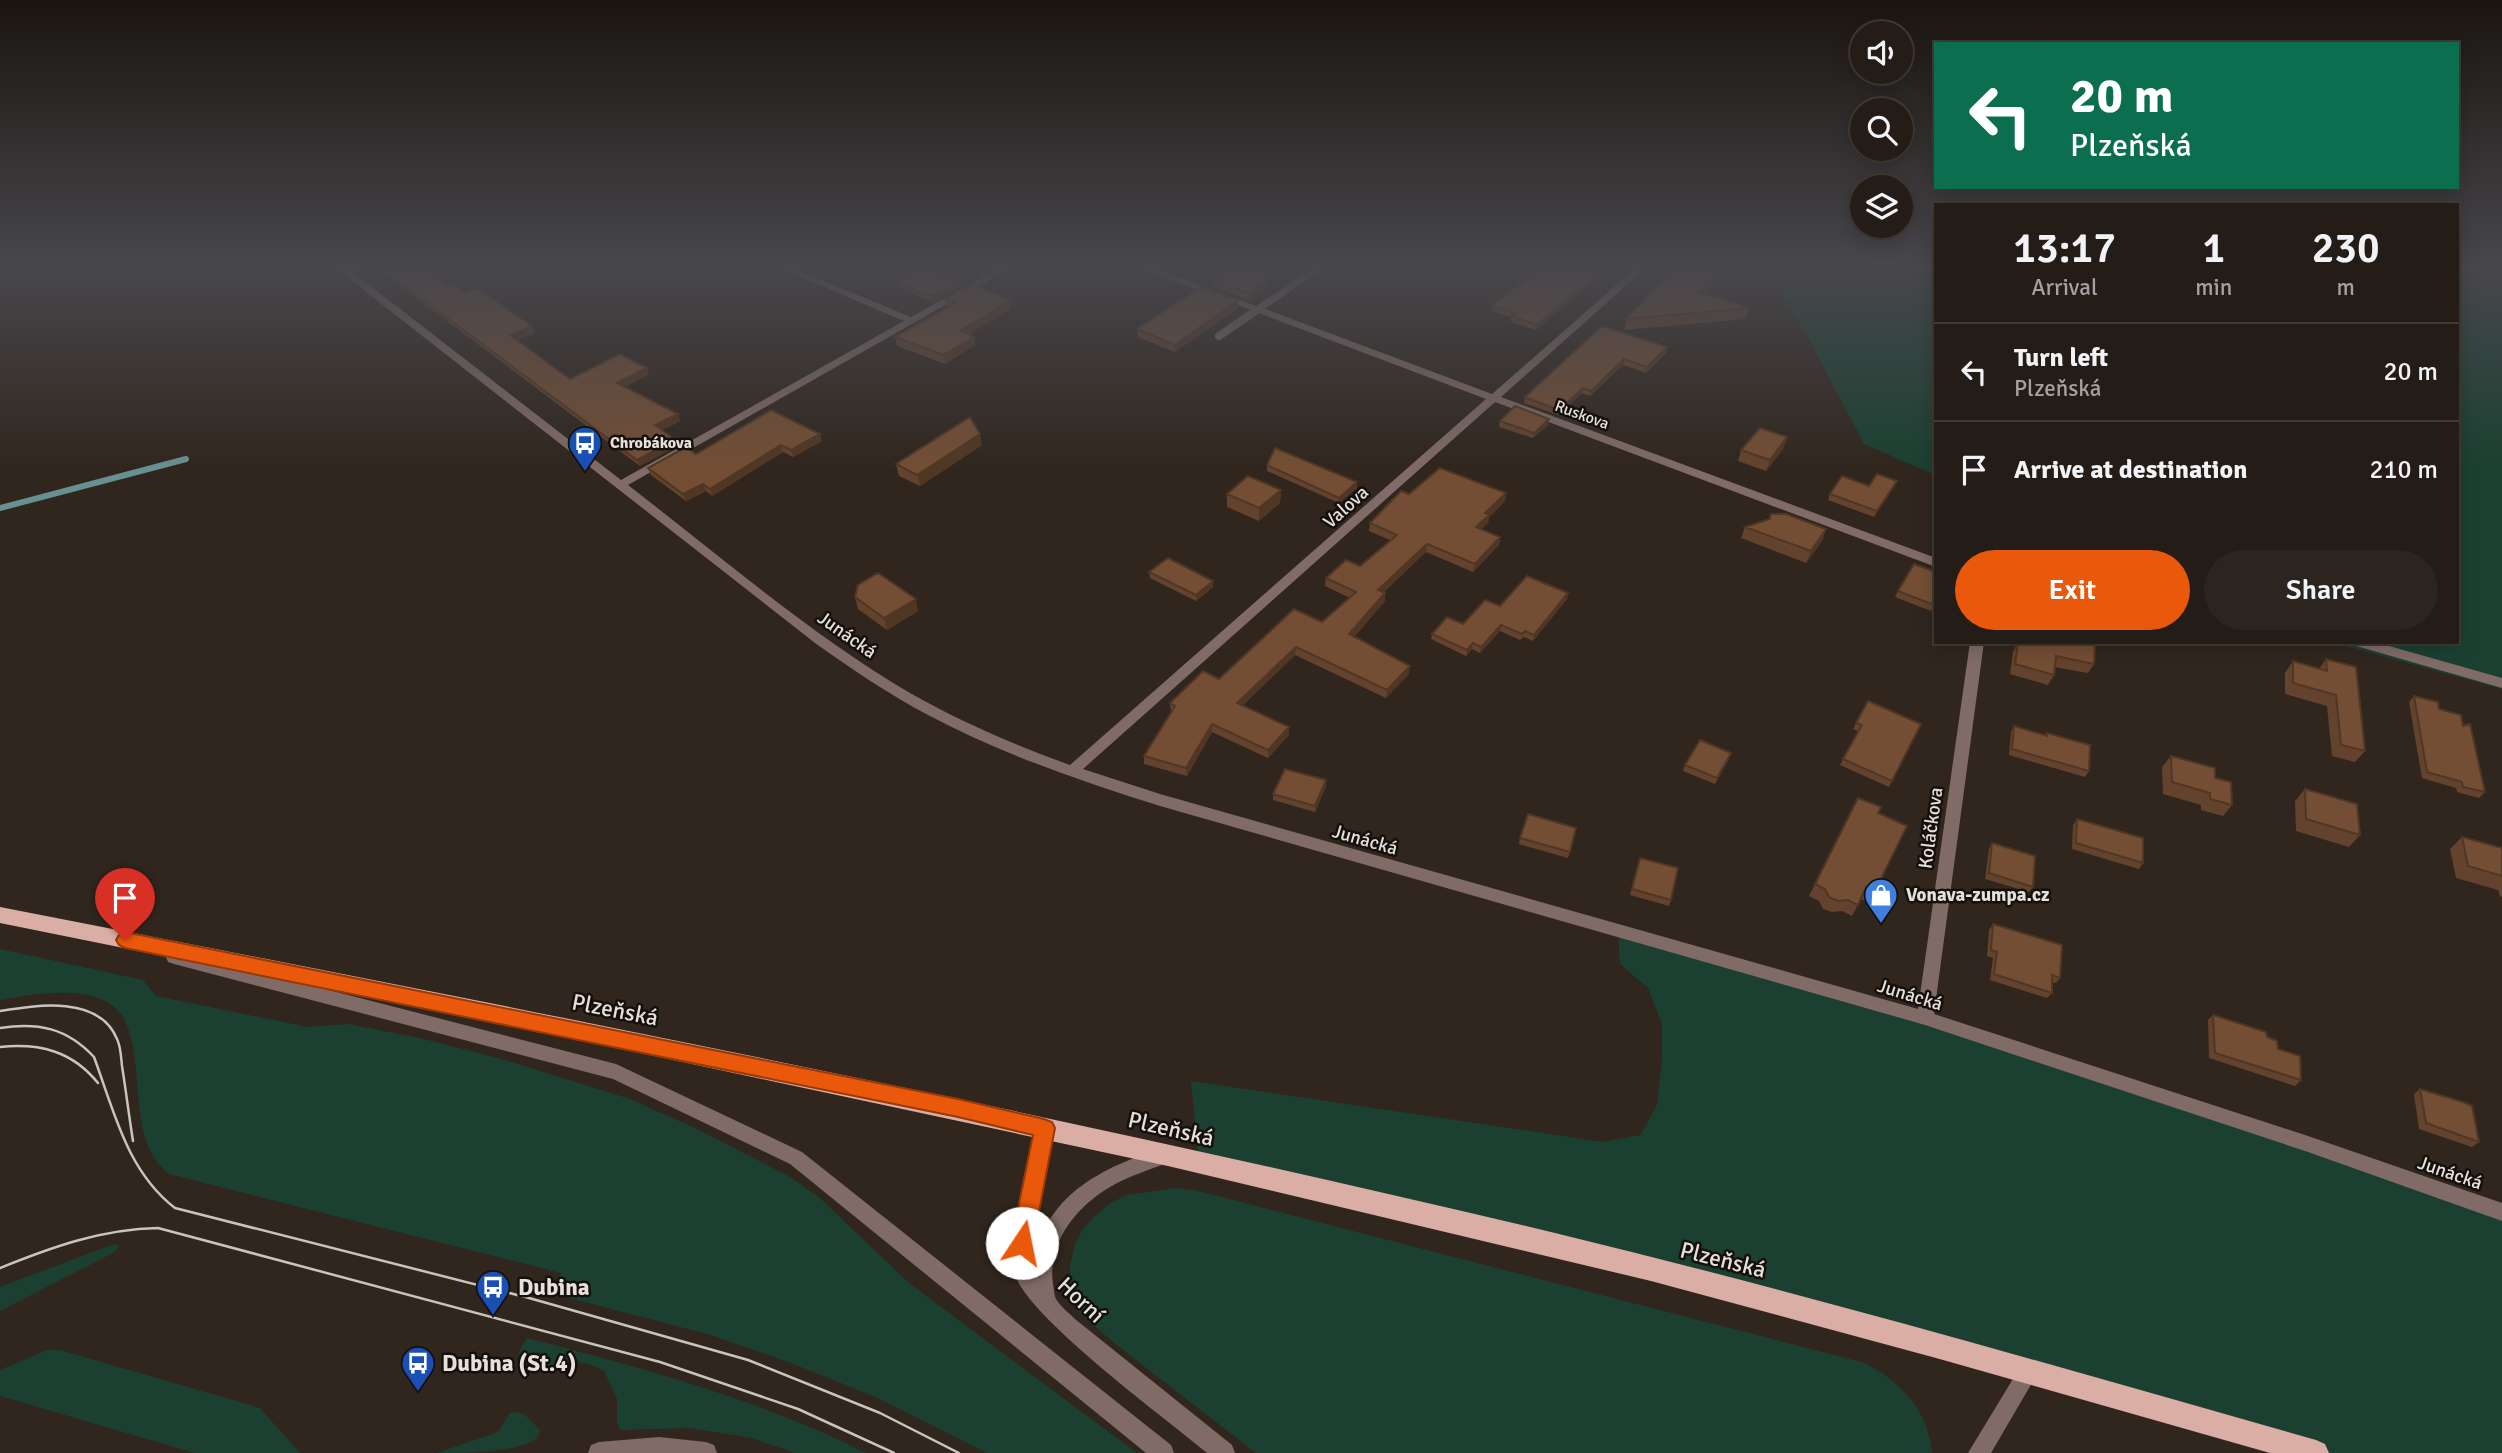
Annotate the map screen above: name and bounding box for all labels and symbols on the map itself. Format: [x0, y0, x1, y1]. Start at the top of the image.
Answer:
street label: Ruskova [1552, 396, 1612, 434]
bus stop icon: Chrobákova [566, 424, 604, 473]
place label: Chrobákova [610, 433, 692, 453]
street label: Valova [1318, 480, 1374, 534]
street label: Junácká [813, 606, 881, 664]
street label: Koláčkova [1913, 786, 1949, 870]
street label: Junácká [1330, 819, 1400, 861]
pin [95, 868, 155, 940]
shop icon: Vonava-zumpa.cz [1862, 876, 1900, 925]
place label: Vonava-zumpa.cz [1906, 883, 2050, 907]
street label: Junácká [1874, 974, 1946, 1016]
street label: Plzeňská [569, 987, 661, 1033]
street label: Plzeňská [1125, 1105, 1217, 1153]
street label: Junácká [2414, 1151, 2486, 1195]
position arrow [985, 1206, 1059, 1280]
street label: Plzeňská [1677, 1235, 1769, 1285]
bus stop icon: Dubina [474, 1268, 512, 1317]
street label: Horní [1051, 1271, 1111, 1330]
place label: Dubina [518, 1273, 590, 1302]
bus stop icon: Dubina (St.4) [399, 1344, 437, 1393]
place label: Dubina (St.4) [442, 1349, 576, 1378]

